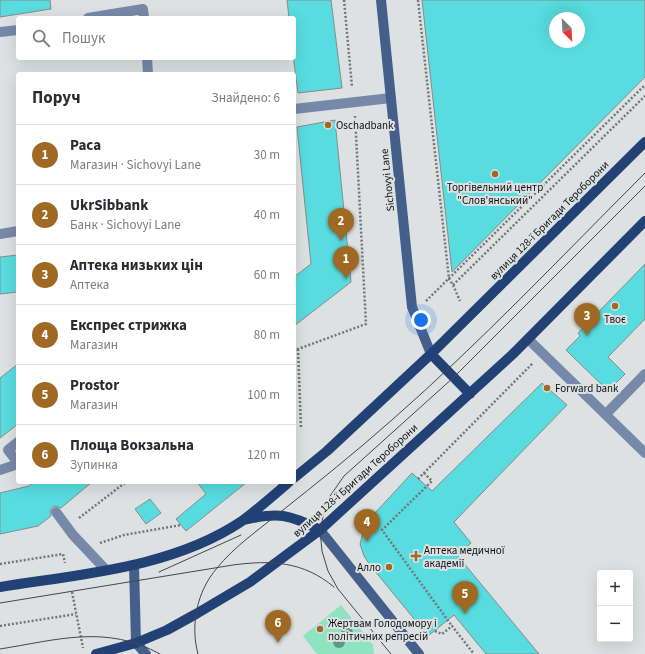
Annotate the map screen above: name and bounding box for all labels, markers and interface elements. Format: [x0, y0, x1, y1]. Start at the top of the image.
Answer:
north arrow [549, 12, 585, 48]
search box [16, 16, 296, 60]
icon: search [30, 27, 52, 49]
text: Пошук [62, 28, 105, 49]
text: Поруч [32, 86, 81, 110]
text: Знайдено: 6 [212, 89, 280, 107]
place label: Oschadbank [336, 118, 394, 133]
marker: Oschadbank [323, 120, 333, 130]
text: Раса [70, 135, 101, 156]
text: 1 [42, 146, 48, 164]
text: 30 m [254, 146, 280, 164]
street label: Sichovyi Lane [377, 147, 398, 212]
text: Магазин · Sichovyi Lane [70, 156, 201, 174]
street label: вулиця 128-ї Бригади Тероборони [486, 157, 612, 283]
marker: Торгівельний центр "Слов'янський" [490, 169, 500, 179]
place label: Торгівельний центр "Слов'янський" [447, 180, 543, 208]
text: UkrSibbank [70, 195, 148, 216]
text: 2 [42, 206, 48, 224]
text: 40 m [254, 206, 280, 224]
pin: 2 [328, 208, 354, 241]
text: Банк · Sichovyi Lane [70, 216, 181, 234]
pin: 1 [333, 246, 359, 279]
text: Аптека низьких цін [70, 255, 203, 276]
text: 3 [42, 266, 48, 284]
text: 60 m [254, 266, 280, 284]
text: Аптека [70, 276, 109, 294]
marker: Твоє [610, 301, 620, 311]
pin: 3 [574, 303, 600, 336]
your location [411, 310, 431, 330]
place label: Твоє [604, 312, 626, 327]
text: Експрес стрижка [70, 315, 187, 336]
text: 4 [42, 326, 48, 344]
text: 80 m [254, 326, 280, 344]
text: Магазин [70, 336, 118, 354]
text: Prostor [70, 375, 119, 396]
place label: Forward bank [555, 381, 619, 396]
marker: Forward bank [542, 383, 552, 393]
text: 5 [42, 386, 48, 404]
text: 100 m [247, 386, 280, 404]
text: Магазин [70, 396, 118, 414]
street label: вулиця 128-ї Бригади Тероборони [290, 420, 421, 541]
text: Площа Вокзальна [70, 435, 194, 456]
text: 6 [42, 446, 48, 464]
text: 120 m [247, 446, 280, 464]
text: Зупинка [70, 456, 118, 474]
pin: 4 [354, 509, 380, 542]
place label: Аптека медичної академії [424, 543, 505, 571]
marker: Аптека медичної академії [411, 551, 421, 561]
place label: Алло [357, 560, 381, 575]
marker: Алло [384, 562, 394, 572]
map controls [597, 570, 633, 642]
button: + [597, 570, 633, 606]
pin: 5 [452, 581, 478, 614]
button: − [597, 606, 633, 642]
pin: 6 [265, 610, 291, 643]
place label: Жертвам Голодомору і політичних репресій [328, 616, 437, 644]
marker: Жертвам Голодомору і політичних репресій [315, 624, 325, 634]

